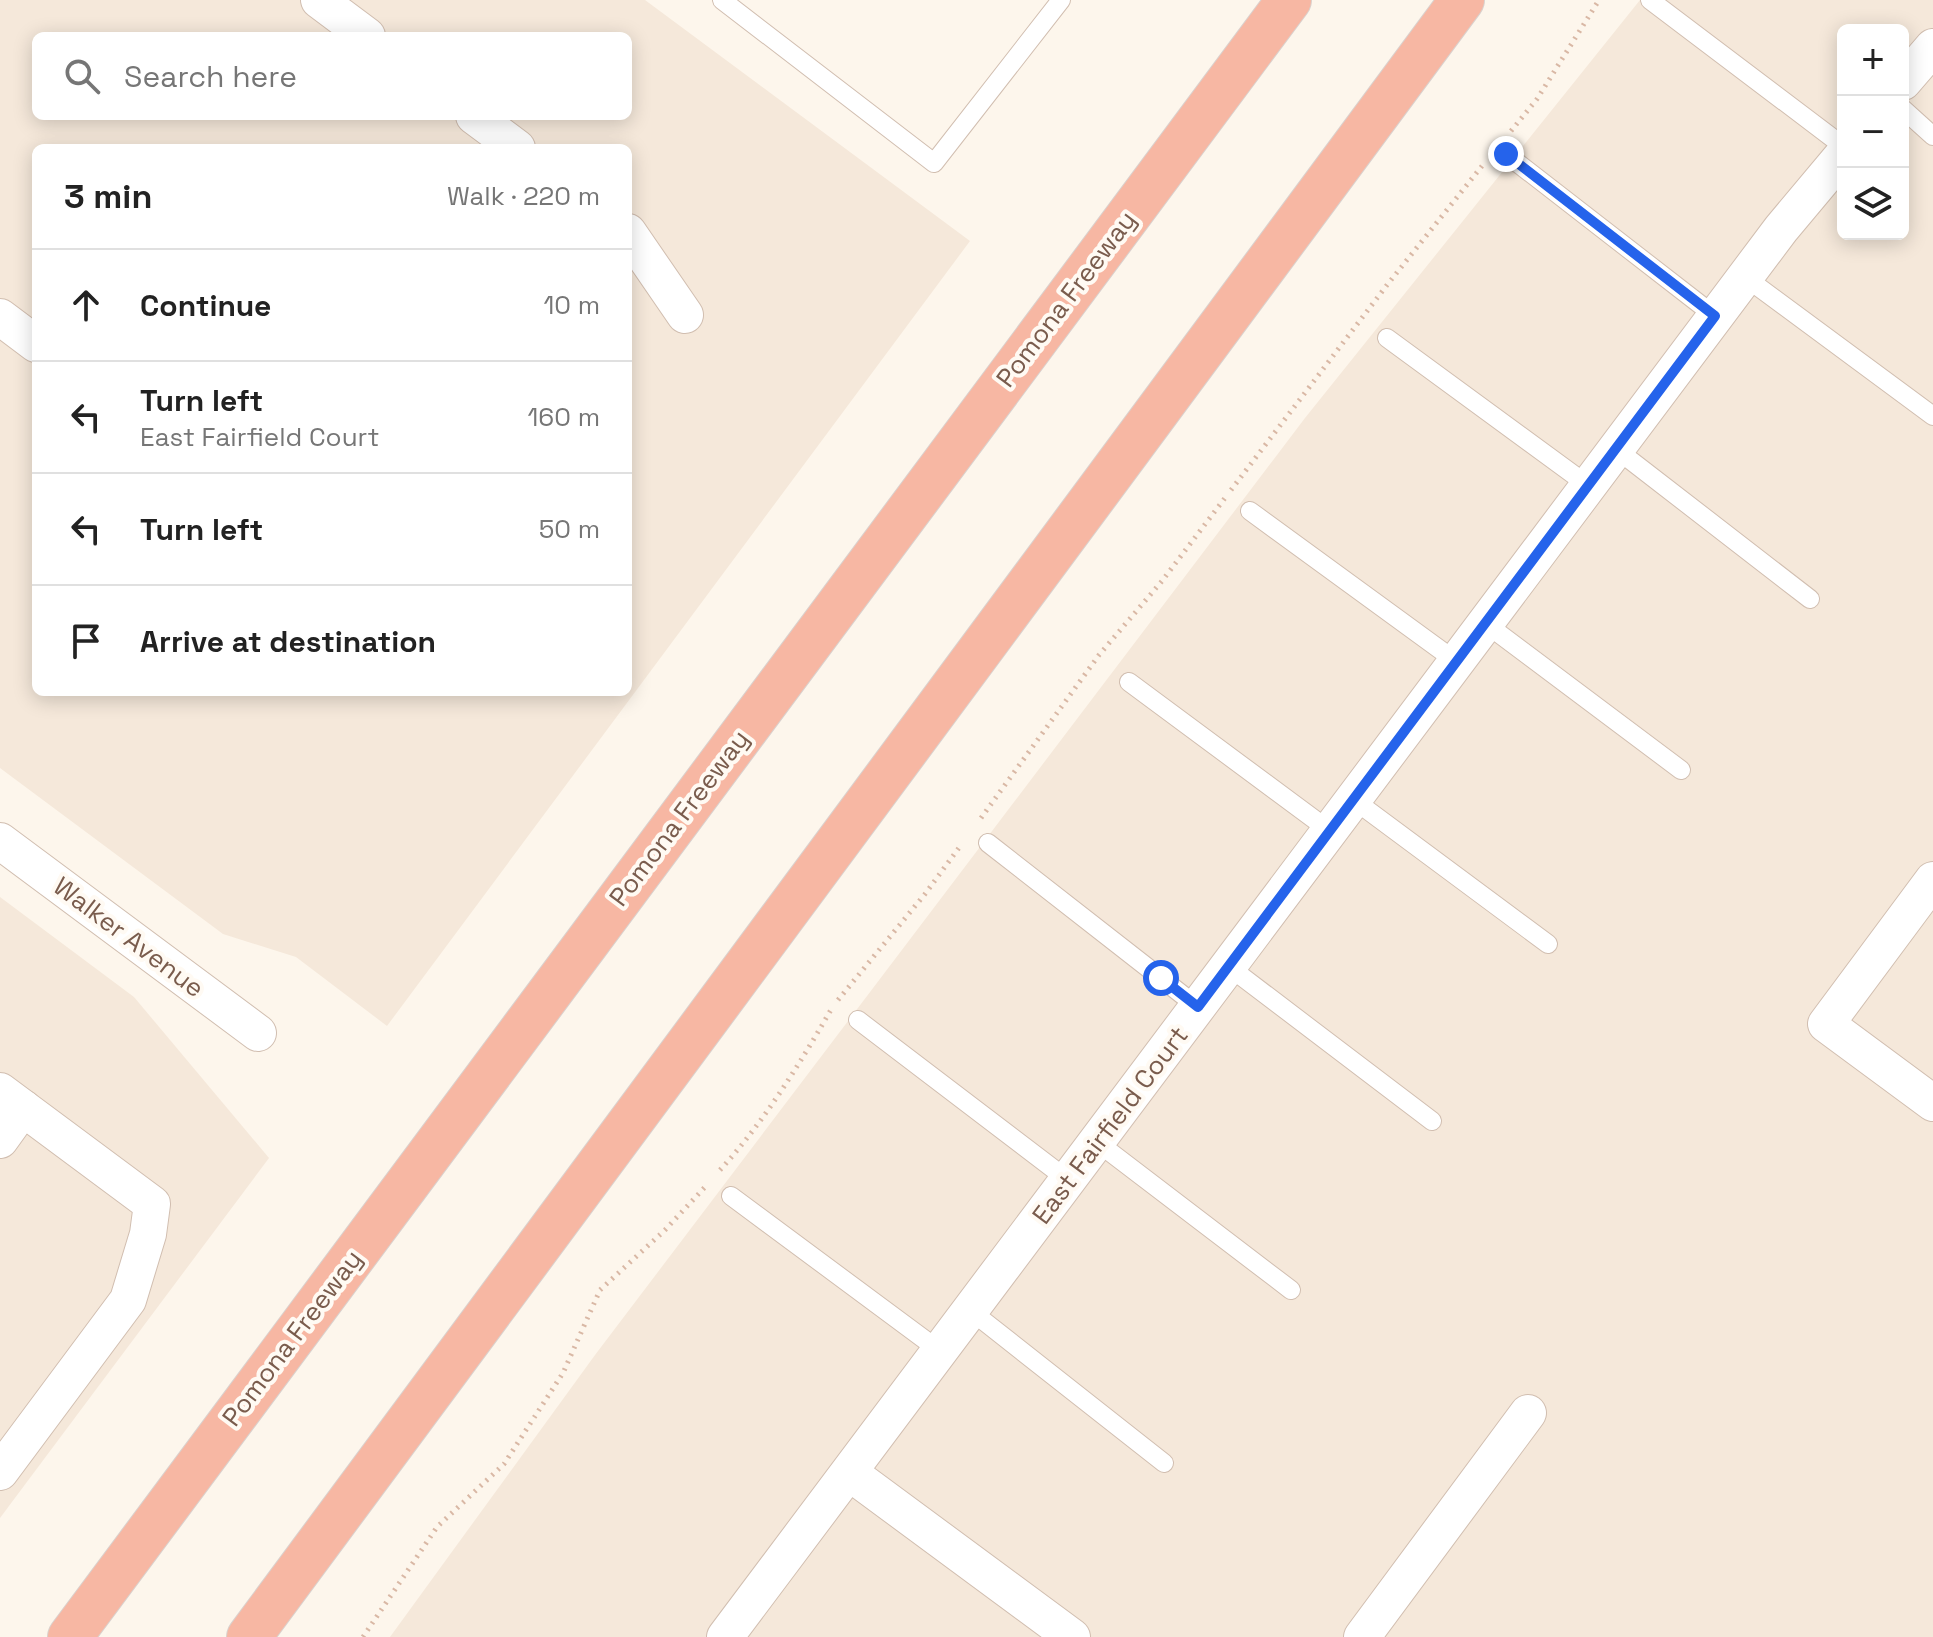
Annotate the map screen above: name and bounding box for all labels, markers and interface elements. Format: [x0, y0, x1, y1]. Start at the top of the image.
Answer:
map controls [1837, 24, 1909, 240]
button: + [1837, 24, 1909, 96]
search box [32, 32, 632, 120]
icon: search [60, 54, 104, 98]
text: Search here [124, 57, 297, 96]
button: − [1837, 96, 1909, 168]
route end [1488, 136, 1524, 172]
button: layers [1837, 168, 1909, 240]
text: 3 min [64, 175, 152, 218]
text: Walk · 220 m [447, 179, 600, 213]
street label: Pomona Freeway [989, 204, 1143, 394]
icon: ahead [64, 283, 108, 327]
text: Continue [140, 286, 271, 325]
text: 10 m [543, 288, 600, 322]
text: Turn left [140, 381, 263, 420]
icon: left [64, 395, 108, 439]
text: 160 m [528, 400, 600, 434]
text: East Fairfield Court [140, 420, 379, 454]
icon: left [64, 507, 108, 551]
text: Turn left [140, 510, 263, 549]
text: 50 m [539, 512, 600, 546]
icon: arrive [64, 619, 108, 663]
text: Arrive at destination [140, 622, 436, 661]
street label: Pomona Freeway [602, 723, 756, 913]
street label: Walker Avenue [47, 869, 211, 1005]
route start [1143, 960, 1179, 996]
street label: East Fairfield Court [1024, 1019, 1196, 1231]
street label: Pomona Freeway [215, 1243, 369, 1433]

